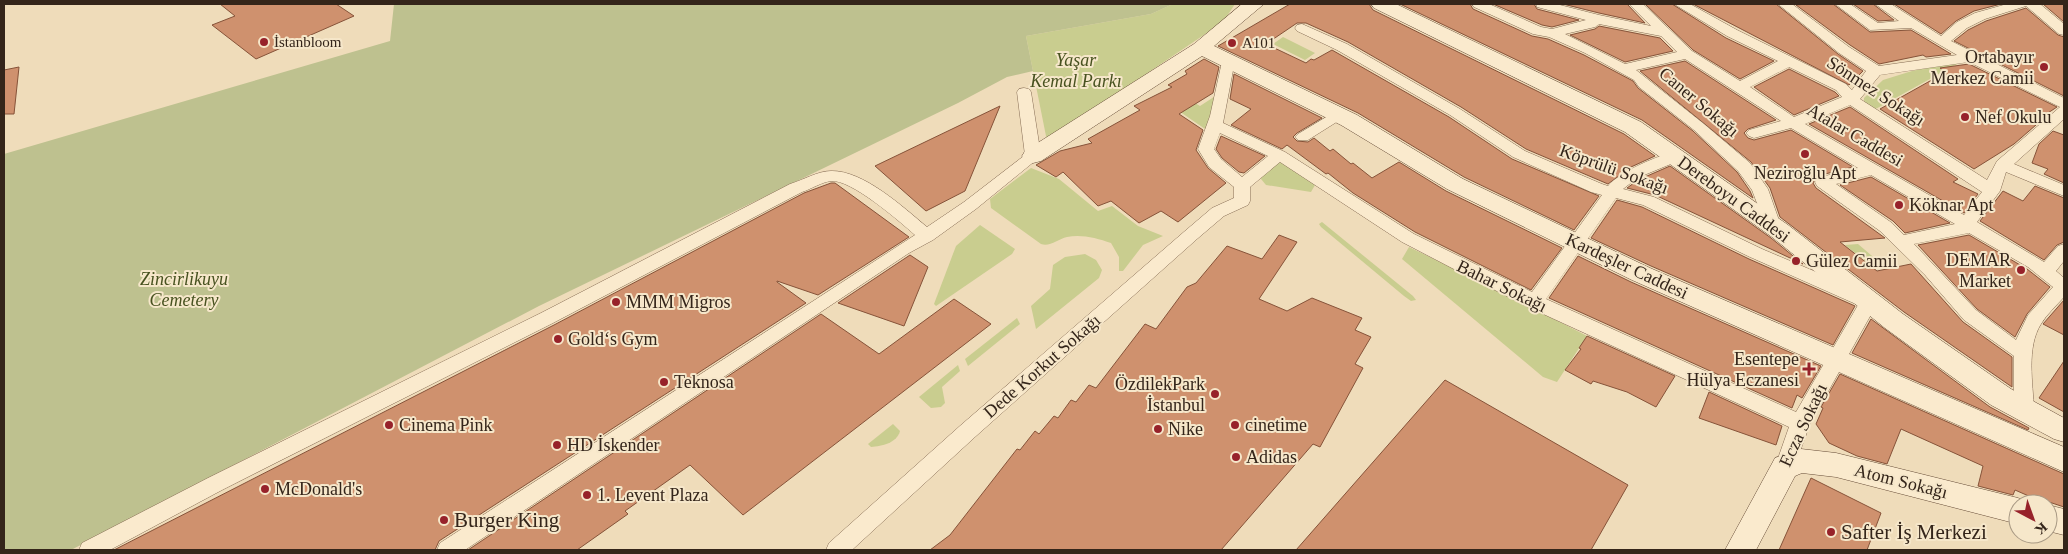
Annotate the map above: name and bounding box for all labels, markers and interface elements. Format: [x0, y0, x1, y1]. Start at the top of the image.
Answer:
place label: İstanbloom [274, 34, 342, 50]
place label: A101 [1242, 35, 1275, 51]
marker: İstanbloom [258, 36, 270, 48]
marker: A101 [1226, 37, 1238, 49]
place label: Ortabayır Merkez Camii [1931, 47, 2034, 88]
park label: Yaşar Kemal Parkı [1029, 50, 1122, 91]
street label: Sönmez Sokağı [1823, 52, 1929, 130]
marker: Ortabayır Merkez Camii [2038, 61, 2050, 73]
street label: Caner Sokağı [1655, 63, 1743, 141]
street label: Atalar Caddesi [1803, 99, 1907, 171]
place label: Nef Okulu [1975, 107, 2051, 127]
marker: Nef Okulu [1959, 111, 1971, 123]
street label: Köprülü Sokağı [1557, 140, 1671, 198]
marker: Neziroğlu Apt [1799, 148, 1811, 160]
street label: Dereboyu Caddesi [1674, 152, 1794, 246]
place label: Neziroğlu Apt [1754, 163, 1856, 183]
place label: Köknar Apt [1909, 195, 1994, 215]
marker: Köknar Apt [1893, 199, 1905, 211]
street label: Kardeşler Caddesi [1563, 229, 1691, 303]
place label: DEMAR Market [1946, 250, 2011, 291]
place label: Gülez Camii [1806, 251, 1897, 271]
marker: Gülez Camii [1790, 255, 1802, 267]
street label: Bahar Sokağı [1454, 256, 1550, 316]
marker: DEMAR Market [2015, 264, 2027, 276]
park label: Zincirlikuyu Cemetery [140, 269, 228, 310]
place label: MMM Migros [626, 292, 731, 312]
marker: MMM Migros [610, 296, 622, 308]
street label: Dede Korkut Sokağı [980, 310, 1104, 422]
place label: Gold‘s Gym [568, 329, 658, 349]
marker: Gold‘s Gym [552, 333, 564, 345]
place label: Esentepe Hülya Eczanesi [1687, 349, 1799, 390]
marker: Esentepe Hülya Eczanesi [1803, 363, 1815, 375]
place label: Teknosa [674, 372, 734, 392]
place label: ÖzdilekPark İstanbul [1115, 374, 1205, 415]
marker: Teknosa [658, 376, 670, 388]
street label: Ecza Sokağı [1775, 380, 1831, 470]
marker: ÖzdilekPark İstanbul [1209, 388, 1221, 400]
place label: Cinema Pink [399, 415, 493, 435]
place label: cinetime [1245, 415, 1307, 435]
marker: Cinema Pink [383, 419, 395, 431]
place label: Nike [1168, 419, 1203, 439]
marker: cinetime [1229, 419, 1241, 431]
marker: Nike [1152, 423, 1164, 435]
place label: HD İskender [567, 435, 659, 455]
marker: HD İskender [551, 439, 563, 451]
place label: Adidas [1246, 447, 1297, 467]
marker: Adidas [1230, 451, 1242, 463]
street label: Atom Sokağı [1852, 460, 1950, 502]
place label: McDonald's [275, 479, 362, 499]
marker: McDonald's [259, 483, 271, 495]
place label: 1. Levent Plaza [597, 485, 708, 505]
marker: 1. Levent Plaza [581, 489, 593, 501]
north arrow [2008, 494, 2058, 544]
place label: Burger King [454, 508, 560, 532]
marker: Burger King [438, 514, 450, 526]
text: K [2032, 519, 2050, 538]
place label: Safter İş Merkezi [1841, 520, 1987, 544]
marker: Safter İş Merkezi [1825, 526, 1837, 538]

